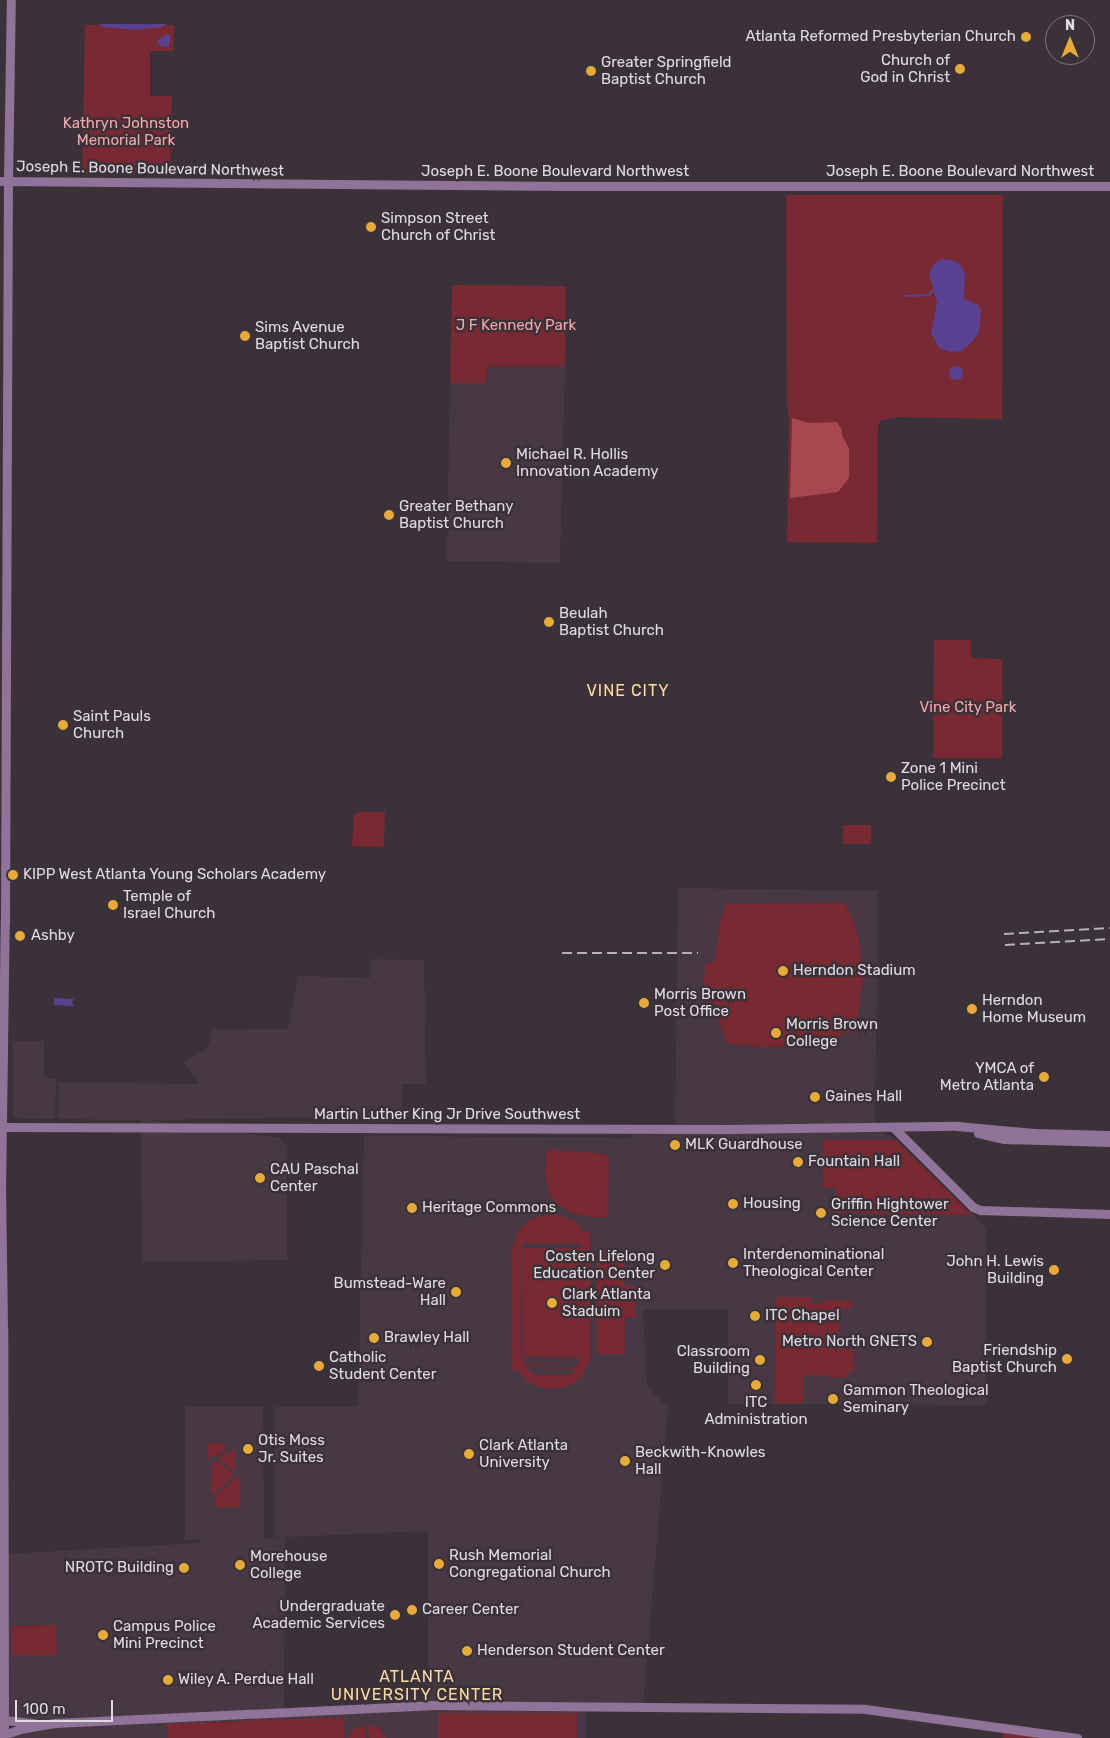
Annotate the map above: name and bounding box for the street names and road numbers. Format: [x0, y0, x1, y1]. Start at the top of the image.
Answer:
street label: Joseph E. Boone Boulevard Northwest [16, 158, 284, 180]
street label: Joseph E. Boone Boulevard Northwest [421, 163, 689, 181]
street label: Joseph E. Boone Boulevard Northwest [826, 163, 1094, 181]
street label: Martin Luther King Jr Drive Southwest [314, 1106, 580, 1124]

